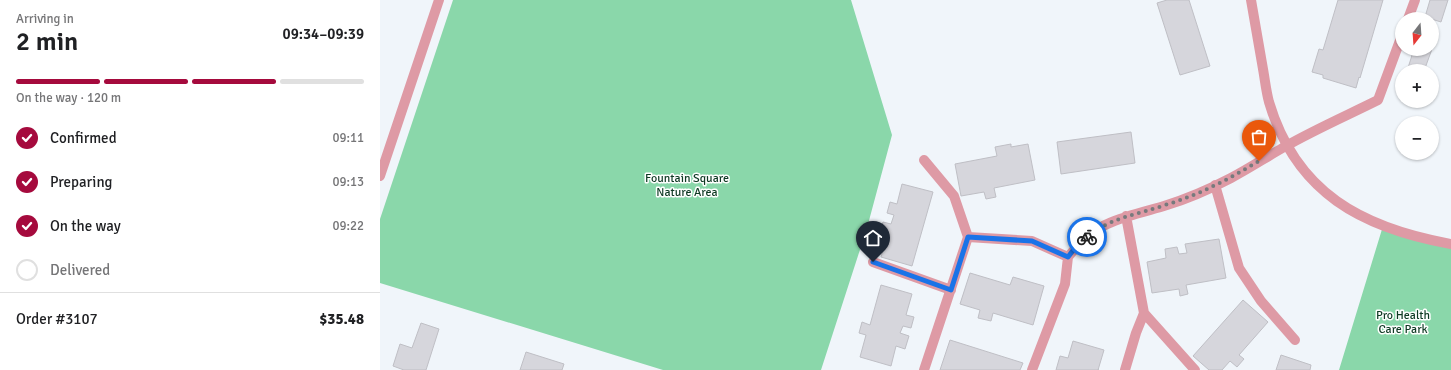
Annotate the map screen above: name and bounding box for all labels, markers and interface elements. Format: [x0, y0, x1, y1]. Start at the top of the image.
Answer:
text: Arriving in [16, 11, 74, 27]
north arrow [1395, 12, 1439, 56]
map controls [1395, 12, 1439, 160]
text: 09:34–09:39 [283, 25, 364, 43]
text: 2 min [16, 26, 78, 58]
button: + [1395, 64, 1439, 108]
text: On the way · 120 m [16, 90, 121, 106]
button: − [1395, 116, 1439, 160]
pin [1242, 120, 1276, 161]
icon: bag [1248, 126, 1270, 148]
icon: check [16, 127, 38, 149]
text: Confirmed [50, 129, 117, 147]
text: 09:11 [332, 130, 364, 146]
icon: check [16, 171, 38, 193]
park label: Fountain Square Nature Area [645, 171, 729, 200]
text: Preparing [50, 173, 113, 191]
text: 09:13 [332, 174, 364, 190]
icon: check [16, 215, 38, 237]
text: On the way [50, 217, 121, 235]
courier [1067, 217, 1107, 257]
text: 09:22 [332, 218, 364, 234]
pin [856, 221, 890, 262]
icon: bike [1076, 226, 1098, 248]
icon: home [862, 227, 884, 249]
text: Delivered [50, 261, 110, 279]
park label: Pro Health Care Park [1376, 308, 1430, 337]
text: Order #3107 [16, 310, 98, 328]
text: $35.48 [319, 310, 364, 328]

